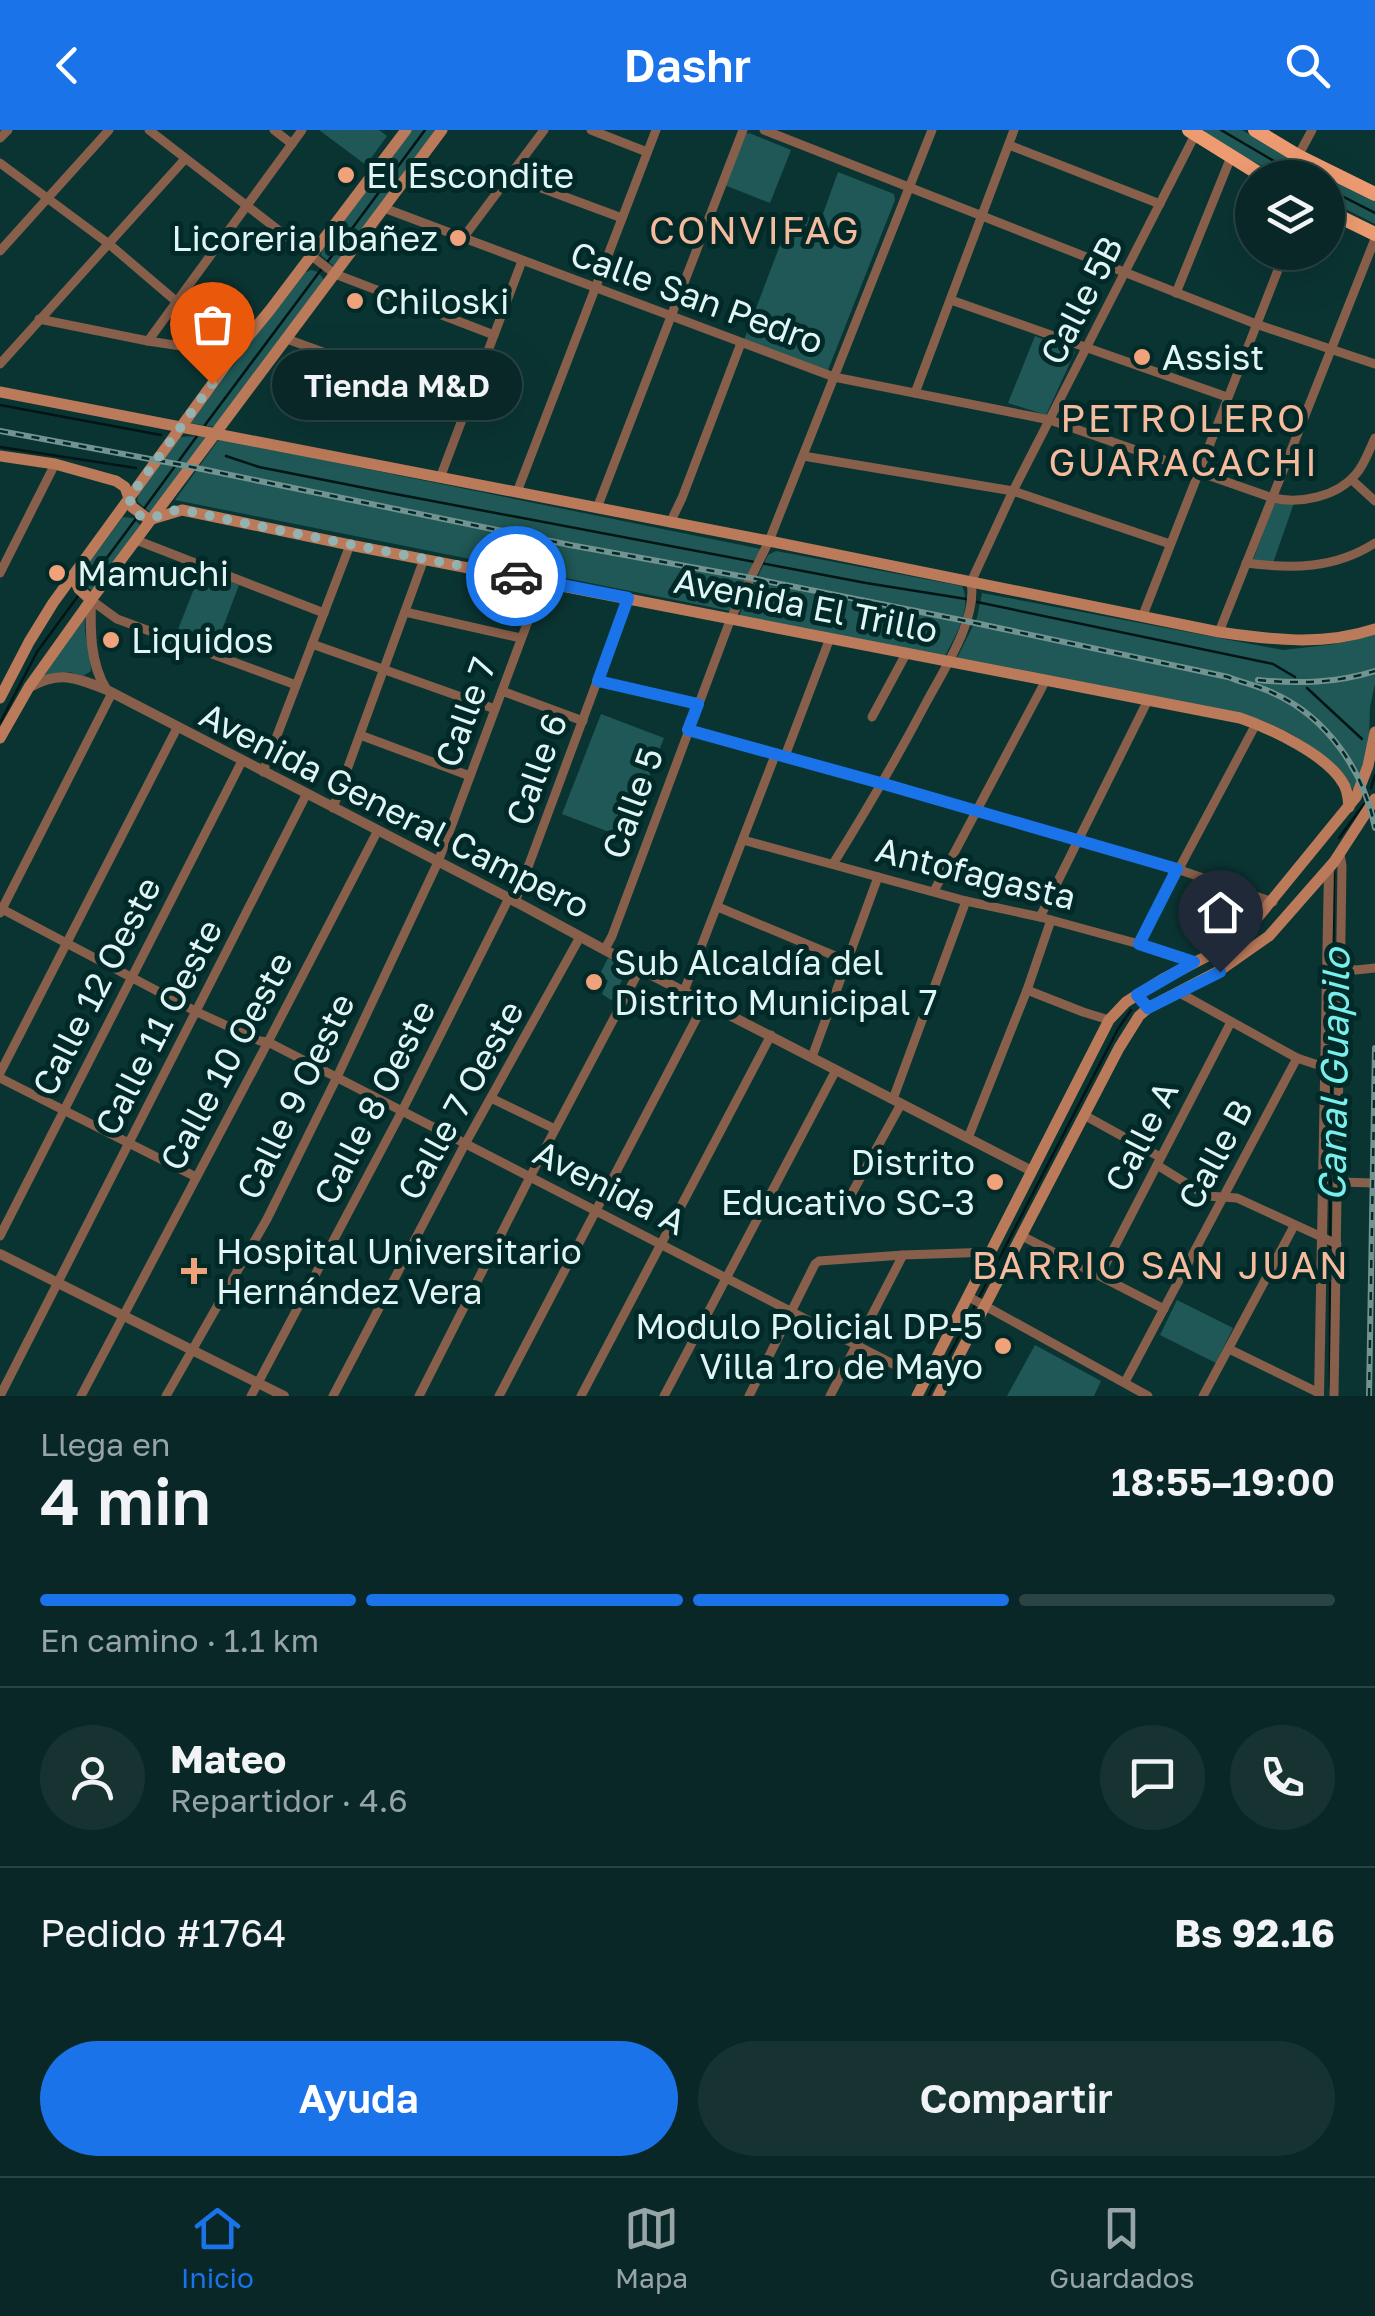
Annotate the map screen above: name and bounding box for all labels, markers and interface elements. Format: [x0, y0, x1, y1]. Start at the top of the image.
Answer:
icon: back [40, 38, 95, 93]
text: Dashr [624, 38, 751, 92]
icon: search [1280, 38, 1335, 93]
place label: El Escondite [366, 154, 574, 196]
map controls [1235, 160, 1345, 270]
button: layers [1235, 160, 1345, 270]
marker: El Escondite [335, 164, 357, 186]
district label: CONVIFAG [649, 207, 861, 252]
place label: Licoreria Ibañez [171, 217, 438, 259]
marker: Licoreria Ibañez [447, 227, 469, 249]
street label: Calle 5B [1031, 229, 1131, 371]
street label: Calle San Pedro [565, 232, 829, 362]
place label: Chiloski [375, 280, 509, 322]
pin [170, 282, 255, 385]
marker: Chiloski [344, 290, 366, 312]
icon: bag [185, 297, 240, 352]
place label: Assist [1162, 336, 1264, 378]
marker: Assist [1131, 346, 1153, 368]
callout: Tienda M&D [272, 349, 522, 419]
text: Tienda M&D [304, 366, 490, 404]
district label: PETROLERO GUARACACHI [1049, 395, 1319, 484]
courier [466, 526, 566, 626]
icon: car [489, 549, 544, 604]
place label: Mamuchi [77, 552, 229, 594]
street label: Avenida El Trillo [671, 559, 941, 651]
marker: Mamuchi [46, 562, 68, 584]
place label: Liquidos [131, 619, 274, 661]
marker: Liquidos [100, 629, 122, 651]
street label: Calle 7 [426, 652, 504, 772]
street label: Avenida General Campero [193, 693, 597, 927]
street label: Calle 6 [496, 707, 576, 831]
street label: Calle 5 [593, 742, 671, 864]
street label: Antofagasta [872, 828, 1080, 918]
street label: Calle 12 Oeste [23, 870, 169, 1102]
pin [1178, 870, 1263, 973]
icon: home [1193, 885, 1248, 940]
street label: Calle 11 Oeste [86, 912, 230, 1142]
place label: Sub Alcaldía del Distrito Municipal 7 [614, 941, 938, 1023]
street label: Calle 10 Oeste [151, 945, 301, 1177]
water label: Canal Guapilo [1308, 946, 1358, 1202]
marker: Sub Alcaldía del Distrito Municipal 7 [583, 971, 605, 993]
street label: Calle 9 Oeste [227, 986, 363, 1206]
street label: Calle 8 Oeste [304, 993, 444, 1211]
street label: Calle 7 Oeste [388, 993, 532, 1207]
street label: Calle A [1095, 1074, 1187, 1198]
street label: Calle B [1169, 1092, 1261, 1216]
street label: Avenida A [527, 1131, 693, 1243]
place label: Distrito Educativo SC-3 [721, 1141, 975, 1223]
marker: Distrito Educativo SC-3 [984, 1171, 1006, 1193]
place label: Hospital Universitario Hernández Vera [216, 1230, 582, 1312]
district label: BARRIO SAN JUAN [972, 1242, 1350, 1287]
marker: Hospital Universitario Hernández Vera [181, 1258, 207, 1284]
place label: Modulo Policial DP-5 Villa 1ro de Mayo [635, 1305, 983, 1387]
marker: Modulo Policial DP-5 Villa 1ro de Mayo [992, 1335, 1014, 1357]
text: Llega en [40, 1425, 170, 1463]
text: 18:55–19:00 [1111, 1459, 1335, 1504]
text: 4 min [40, 1461, 211, 1539]
text: En camino · 1.1 km [40, 1621, 319, 1659]
button: person [40, 1725, 145, 1830]
button: chat [1100, 1725, 1205, 1830]
button: phone [1230, 1725, 1335, 1830]
text: Mateo [170, 1736, 286, 1781]
text: Repartidor · 4.6 [170, 1781, 408, 1819]
text: Pedido #1764 [40, 1910, 286, 1955]
text: Bs 92.16 [1174, 1910, 1335, 1955]
button: Ayuda [40, 2041, 678, 2156]
button: Compartir [698, 2041, 1335, 2156]
tab: Inicio [181, 2201, 254, 2294]
tab: Mapa [615, 2201, 688, 2294]
tab: Guardados [1049, 2201, 1194, 2294]

